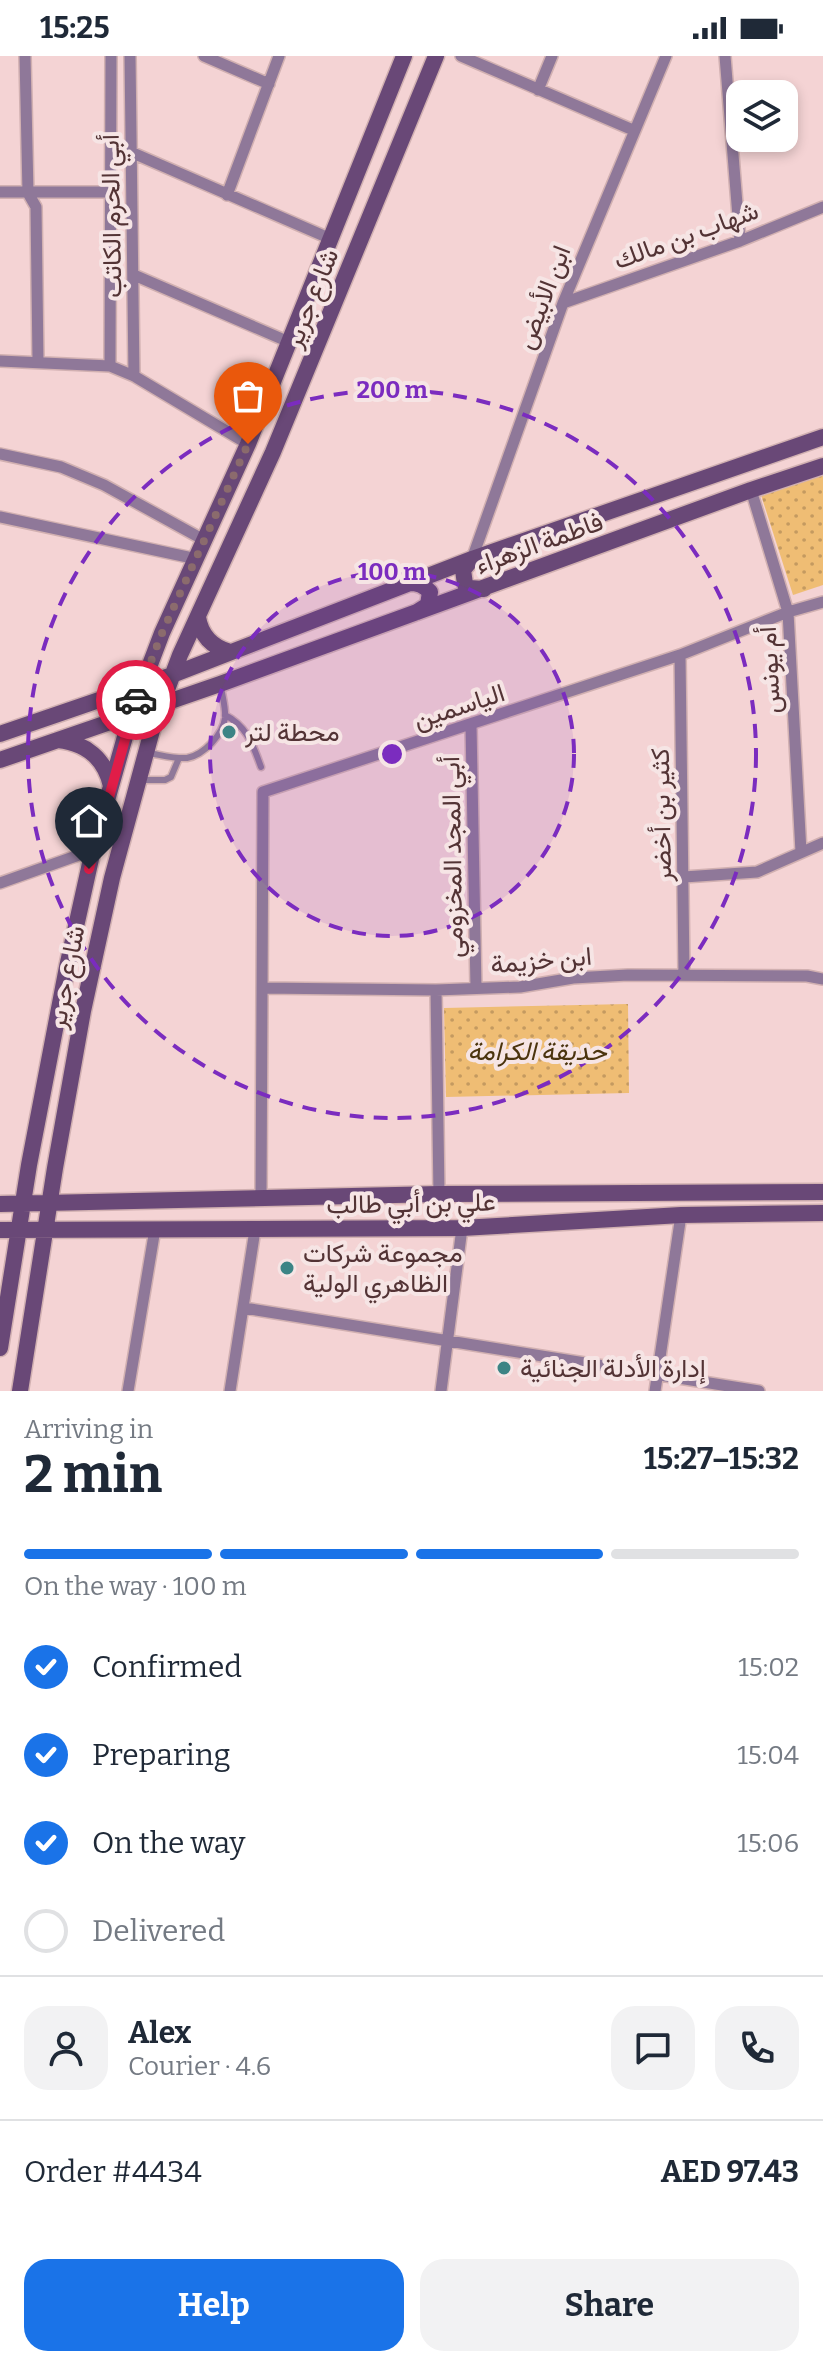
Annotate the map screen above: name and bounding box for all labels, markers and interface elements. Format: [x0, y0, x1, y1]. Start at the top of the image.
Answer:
text: 15:25 [40, 10, 110, 46]
map controls [726, 80, 798, 152]
button: layers [726, 80, 798, 152]
street label: أبي الحرم الكاتب [95, 134, 133, 298]
street label: شهاب بن مالك [610, 195, 763, 276]
street label: ابن الأبيض [510, 241, 577, 353]
street label: شارع جرير [277, 244, 347, 354]
pin [214, 362, 282, 444]
icon: bag [226, 374, 270, 418]
text: 200 m [356, 376, 428, 404]
street label: فاطمة الزهراء [471, 506, 607, 581]
text: 100 m [358, 558, 426, 586]
street label: أم يونس [752, 626, 788, 714]
courier [96, 660, 176, 740]
street label: الياسمين [410, 677, 509, 736]
icon: car [114, 678, 158, 722]
place label: محطة لتر [244, 717, 340, 748]
marker: محطة لتر [220, 723, 238, 741]
centre of rings [378, 740, 406, 768]
street label: كثير بن أخضر [645, 748, 678, 883]
street label: أبي المجد المخزومي [435, 756, 475, 958]
pin [55, 787, 123, 869]
icon: home [67, 799, 111, 843]
street label: شارع جرير [41, 923, 94, 1032]
street label: ابن خزيمة [489, 941, 593, 980]
park label: حديقة الكرامة [467, 1036, 608, 1067]
street label: علي بن أبي طالب [326, 1187, 496, 1225]
place label: مجموعة شركات الظاهري الولية [303, 1238, 463, 1304]
marker: مجموعة شركات الظاهري الولية [278, 1259, 296, 1277]
place label: إدارة الأدلة الجنائية [520, 1353, 706, 1385]
marker: إدارة الأدلة الجنائية [495, 1359, 513, 1377]
text: Arriving in [24, 1414, 153, 1445]
text: 15:27–15:32 [644, 1441, 799, 1477]
text: 2 min [24, 1443, 162, 1506]
text: On the way · 100 m [24, 1571, 247, 1602]
icon: check [24, 1645, 68, 1689]
text: Confirmed [92, 1649, 242, 1685]
text: 15:02 [738, 1652, 799, 1683]
icon: check [24, 1733, 68, 1777]
text: Preparing [92, 1737, 230, 1773]
text: 15:04 [737, 1740, 799, 1771]
icon: check [24, 1821, 68, 1865]
text: On the way [92, 1825, 245, 1861]
text: 15:06 [737, 1828, 799, 1859]
text: Delivered [92, 1913, 225, 1949]
button: person [24, 2006, 108, 2090]
button: chat [611, 2006, 695, 2090]
button: phone [715, 2006, 799, 2090]
text: Alex [128, 2015, 191, 2051]
text: Courier · 4.6 [128, 2051, 271, 2082]
text: Order #4434 [24, 2154, 202, 2190]
text: AED 97.43 [661, 2154, 799, 2190]
button: Help [24, 2259, 404, 2351]
button: Share [420, 2259, 799, 2351]

